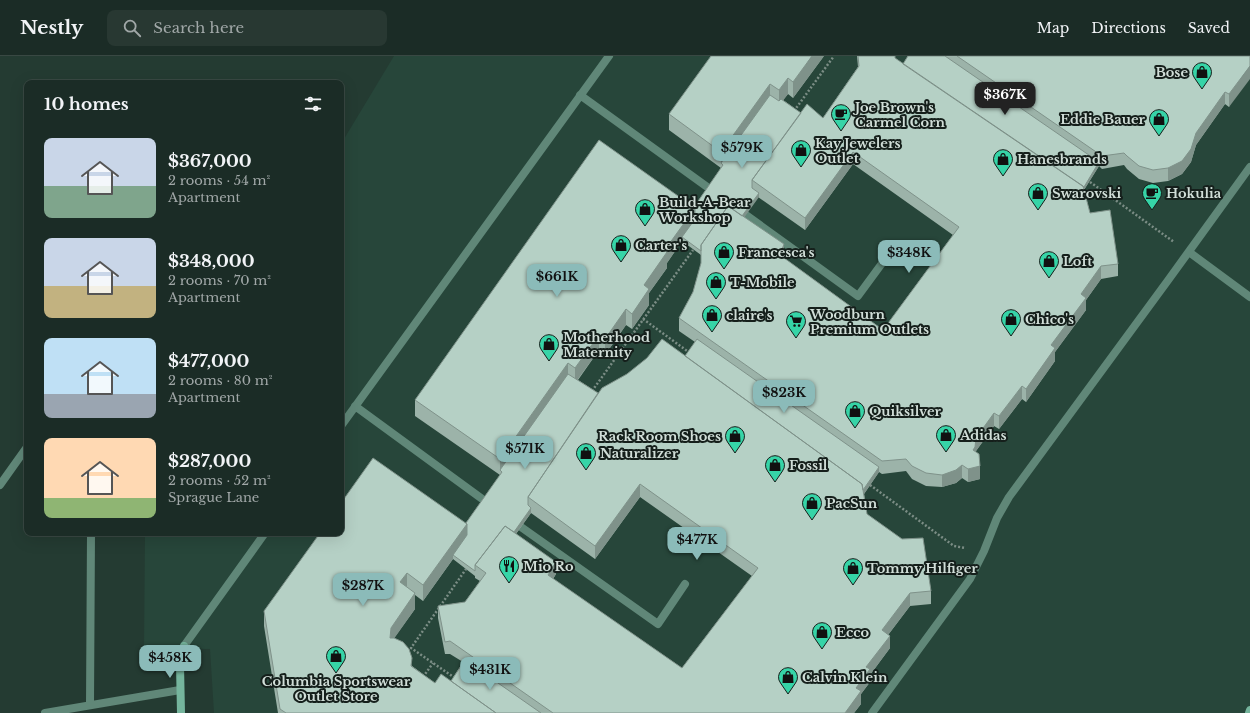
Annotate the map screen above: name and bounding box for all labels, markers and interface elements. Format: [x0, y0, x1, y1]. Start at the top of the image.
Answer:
search box [107, 10, 387, 46]
text: Nestly [20, 16, 83, 39]
icon: search [121, 17, 143, 39]
text: Search here [153, 18, 244, 37]
text: Map [1037, 19, 1069, 37]
text: Directions [1091, 19, 1166, 37]
text: Saved [1188, 19, 1230, 37]
shop icon: Bose [1191, 61, 1213, 89]
place label: Bose [1155, 64, 1188, 81]
pin: $367K [977, 82, 1033, 116]
text: $367K [984, 86, 1026, 103]
icon: filters [302, 93, 324, 115]
text: 10 homes [44, 94, 129, 115]
place label: Joe Brown's Carmel Corn [852, 99, 945, 131]
cafe icon: Joe Brown's Carmel Corn [830, 103, 852, 131]
shop icon: Eddie Bauer [1148, 108, 1170, 136]
place label: Eddie Bauer [1060, 111, 1146, 128]
pin: $579K [714, 135, 770, 169]
place label: Kay Jewelers Outlet [815, 135, 901, 167]
text: $579K [721, 139, 763, 156]
shop icon: Kay Jewelers Outlet [790, 139, 812, 167]
shop icon: Hanesbrands [992, 148, 1014, 176]
text: $367,000 [168, 151, 252, 172]
place label: Hanesbrands [1017, 151, 1107, 168]
icon: home [76, 154, 124, 202]
text: 2 rooms · 54 m² [168, 172, 270, 189]
shop icon: Swarovski [1027, 182, 1049, 210]
cafe icon: Hokulia [1141, 182, 1163, 210]
place label: Swarovski [1052, 185, 1122, 202]
place label: Hokulia [1166, 185, 1222, 202]
text: Apartment [168, 189, 240, 206]
place label: Build-A-Bear Workshop [658, 194, 751, 226]
shop icon: Build-A-Bear Workshop [634, 198, 656, 226]
shop icon: Carter's [610, 234, 632, 262]
place label: Carter's [635, 237, 687, 254]
pin: $348K [881, 240, 937, 274]
shop icon: Francesca's [713, 241, 735, 269]
place label: Francesca's [738, 244, 815, 261]
text: $348K [887, 244, 931, 261]
shop icon: Loft [1038, 250, 1060, 278]
text: $348,000 [168, 251, 254, 272]
place label: Loft [1063, 253, 1092, 270]
icon: home [76, 254, 124, 302]
pin: $661K [529, 264, 585, 298]
text: $661K [536, 268, 578, 285]
shop icon: T-Mobile [705, 271, 727, 299]
text: 2 rooms · 70 m² [168, 272, 271, 289]
place label: T-Mobile [730, 274, 795, 291]
text: Apartment [168, 289, 240, 306]
shop icon: claire's [701, 304, 723, 332]
place label: Woodburn Premium Outlets [809, 306, 929, 338]
place label: claire's [726, 307, 773, 324]
shop icon: Chico's [1000, 308, 1022, 336]
supermarket icon: Woodburn Premium Outlets [785, 310, 807, 338]
place label: Chico's [1025, 311, 1074, 328]
place label: Motherhood Maternity [563, 329, 650, 361]
shop icon: Motherhood Maternity [538, 333, 560, 361]
text: $477,000 [168, 351, 249, 372]
icon: home [76, 354, 124, 402]
text: 2 rooms · 80 m² [168, 372, 272, 389]
pin: $823K [756, 380, 812, 414]
text: $823K [762, 384, 806, 401]
text: Apartment [168, 389, 240, 406]
shop icon: Quiksilver [844, 400, 866, 428]
place label: Quiksilver [869, 403, 942, 420]
shop icon: Adidas [935, 424, 957, 452]
shop icon: Rack Room Shoes [724, 425, 746, 453]
place label: Adidas [959, 427, 1007, 444]
place label: Rack Room Shoes [598, 428, 721, 445]
pin: $571K [497, 436, 553, 470]
text: $571K [505, 440, 545, 457]
shop icon: Naturalizer [575, 442, 597, 470]
place label: Naturalizer [600, 445, 679, 462]
text: $287,000 [168, 451, 251, 472]
icon: home [76, 454, 124, 502]
shop icon: Fossil [764, 454, 786, 482]
place label: Fossil [789, 457, 828, 474]
text: 2 rooms · 52 m² [168, 472, 271, 489]
text: Sprague Lane [168, 489, 259, 506]
shop icon: PacSun [801, 492, 823, 520]
place label: PacSun [826, 495, 878, 512]
pin: $477K [669, 527, 725, 561]
text: $477K [676, 531, 718, 548]
restaurant icon: Mio Ro [498, 555, 520, 583]
shop icon: Tommy Hilfiger [842, 557, 864, 585]
place label: Mio Ro [523, 558, 574, 575]
place label: Tommy Hilfiger [867, 560, 978, 577]
pin: $287K [335, 573, 391, 607]
text: $287K [342, 577, 384, 594]
shop icon: Ecco [811, 621, 833, 649]
place label: Ecco [836, 624, 870, 641]
pin: $458K [142, 645, 198, 679]
shop icon: Columbia Sportswear Outlet Store [325, 645, 347, 673]
text: $458K [148, 649, 192, 666]
pin: $431K [462, 657, 518, 691]
text: $431K [469, 661, 511, 678]
shop icon: Calvin Klein [777, 666, 799, 694]
place label: Calvin Klein [802, 669, 888, 686]
place label: Columbia Sportswear Outlet Store [262, 673, 411, 705]

